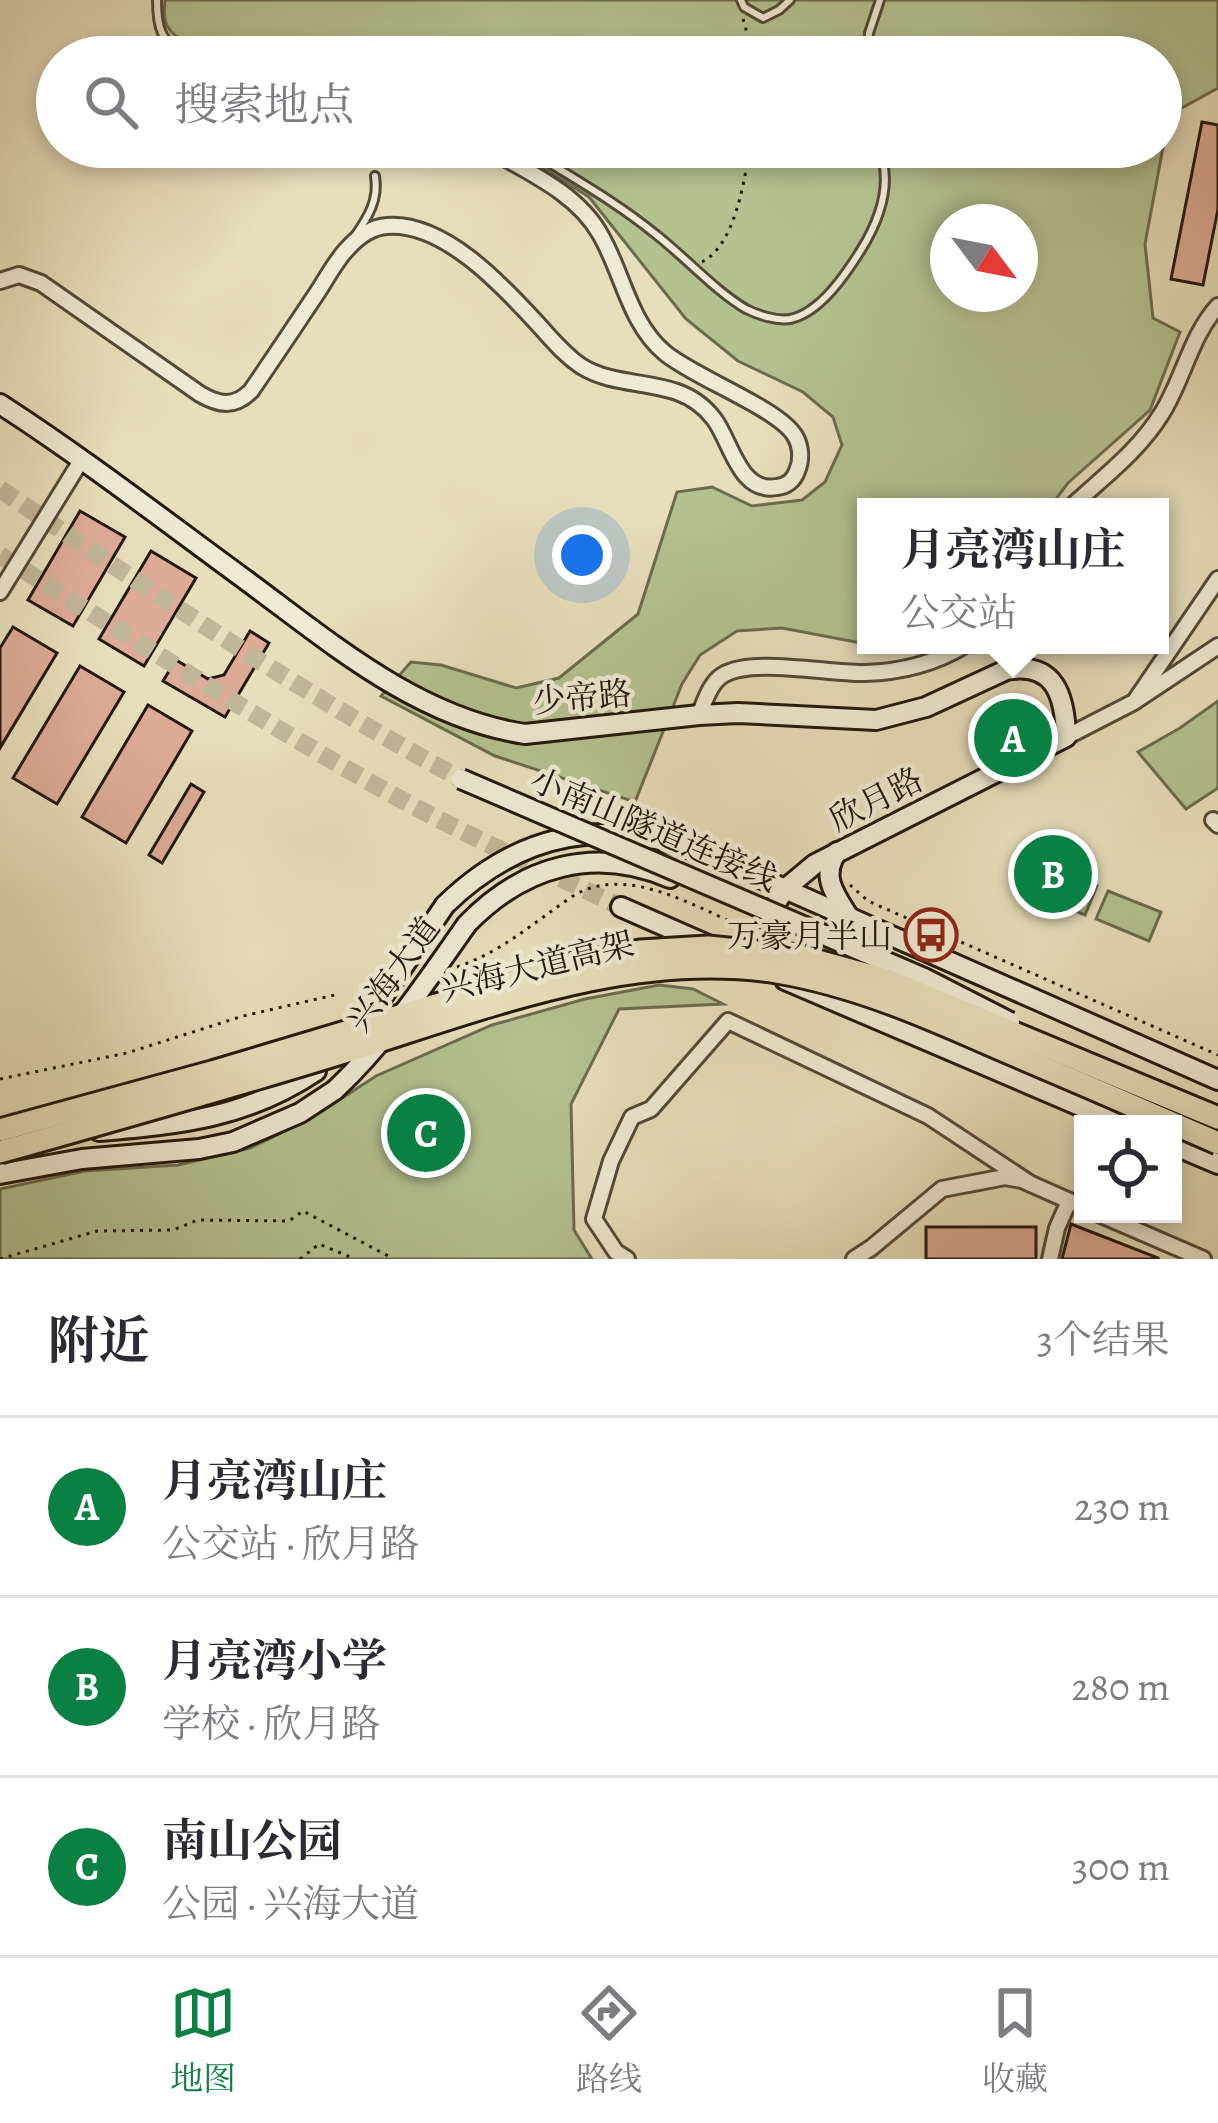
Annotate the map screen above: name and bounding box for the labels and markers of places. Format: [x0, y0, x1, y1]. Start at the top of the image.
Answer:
pin: A [974, 693, 1052, 783]
pin: B [1014, 829, 1092, 919]
bus stop icon: 万豪月半山 [903, 907, 959, 963]
place label: 万豪月半山 [727, 913, 892, 958]
pin: C [387, 1088, 465, 1178]

